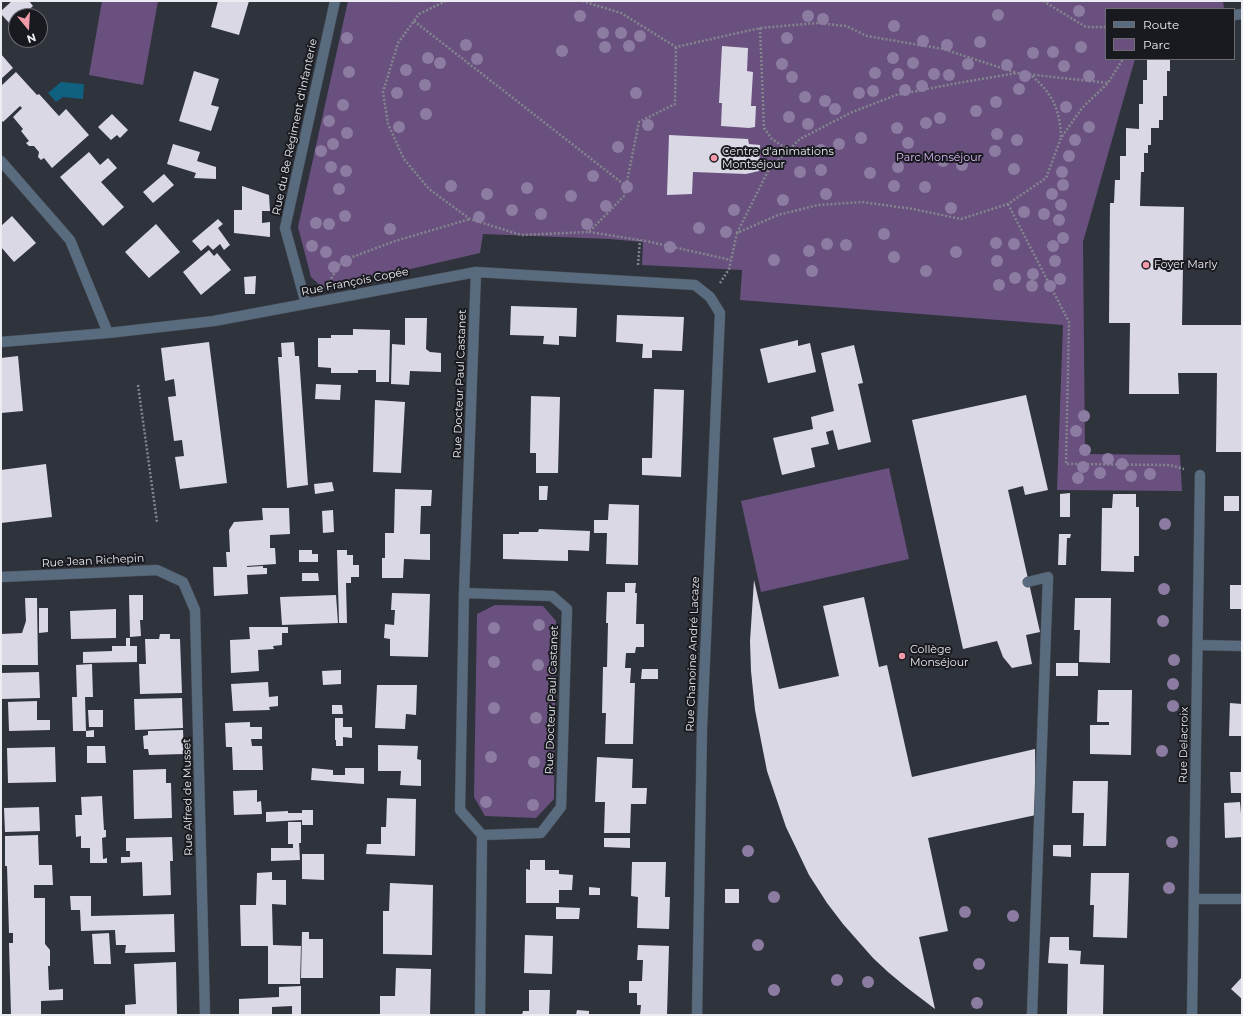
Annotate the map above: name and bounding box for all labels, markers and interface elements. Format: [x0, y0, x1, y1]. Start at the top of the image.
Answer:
north arrow [8, 8, 48, 48]
legend [1105, 8, 1235, 60]
text: Route [1143, 17, 1179, 32]
text: N [25, 30, 38, 46]
text: Parc [1143, 37, 1170, 52]
street label: Rue du 8e Régiment d'Infanterie [270, 38, 320, 216]
place label: Centre d'animations Montséjour [722, 145, 834, 171]
park label: Parc Monséjour [896, 151, 982, 165]
marker: Centre d'animations Montséjour [709, 153, 719, 163]
place label: Foyer Marly [1154, 258, 1217, 272]
marker: Foyer Marly [1141, 260, 1151, 270]
street label: Rue François Copée [300, 265, 410, 299]
street label: Rue Docteur Paul Castanet [451, 309, 469, 459]
street label: Rue Jean Richepin [41, 552, 145, 570]
street label: Rue Chanoine André Lacaze [684, 576, 702, 732]
street label: Rue Docteur Paul Castanet [543, 625, 561, 775]
place label: Collège Monséjour [910, 643, 968, 669]
marker: Collège Monséjour [897, 651, 907, 661]
street label: Rue Delacroix [1177, 707, 1191, 783]
street label: Rue Alfred de Musset [180, 738, 196, 856]

